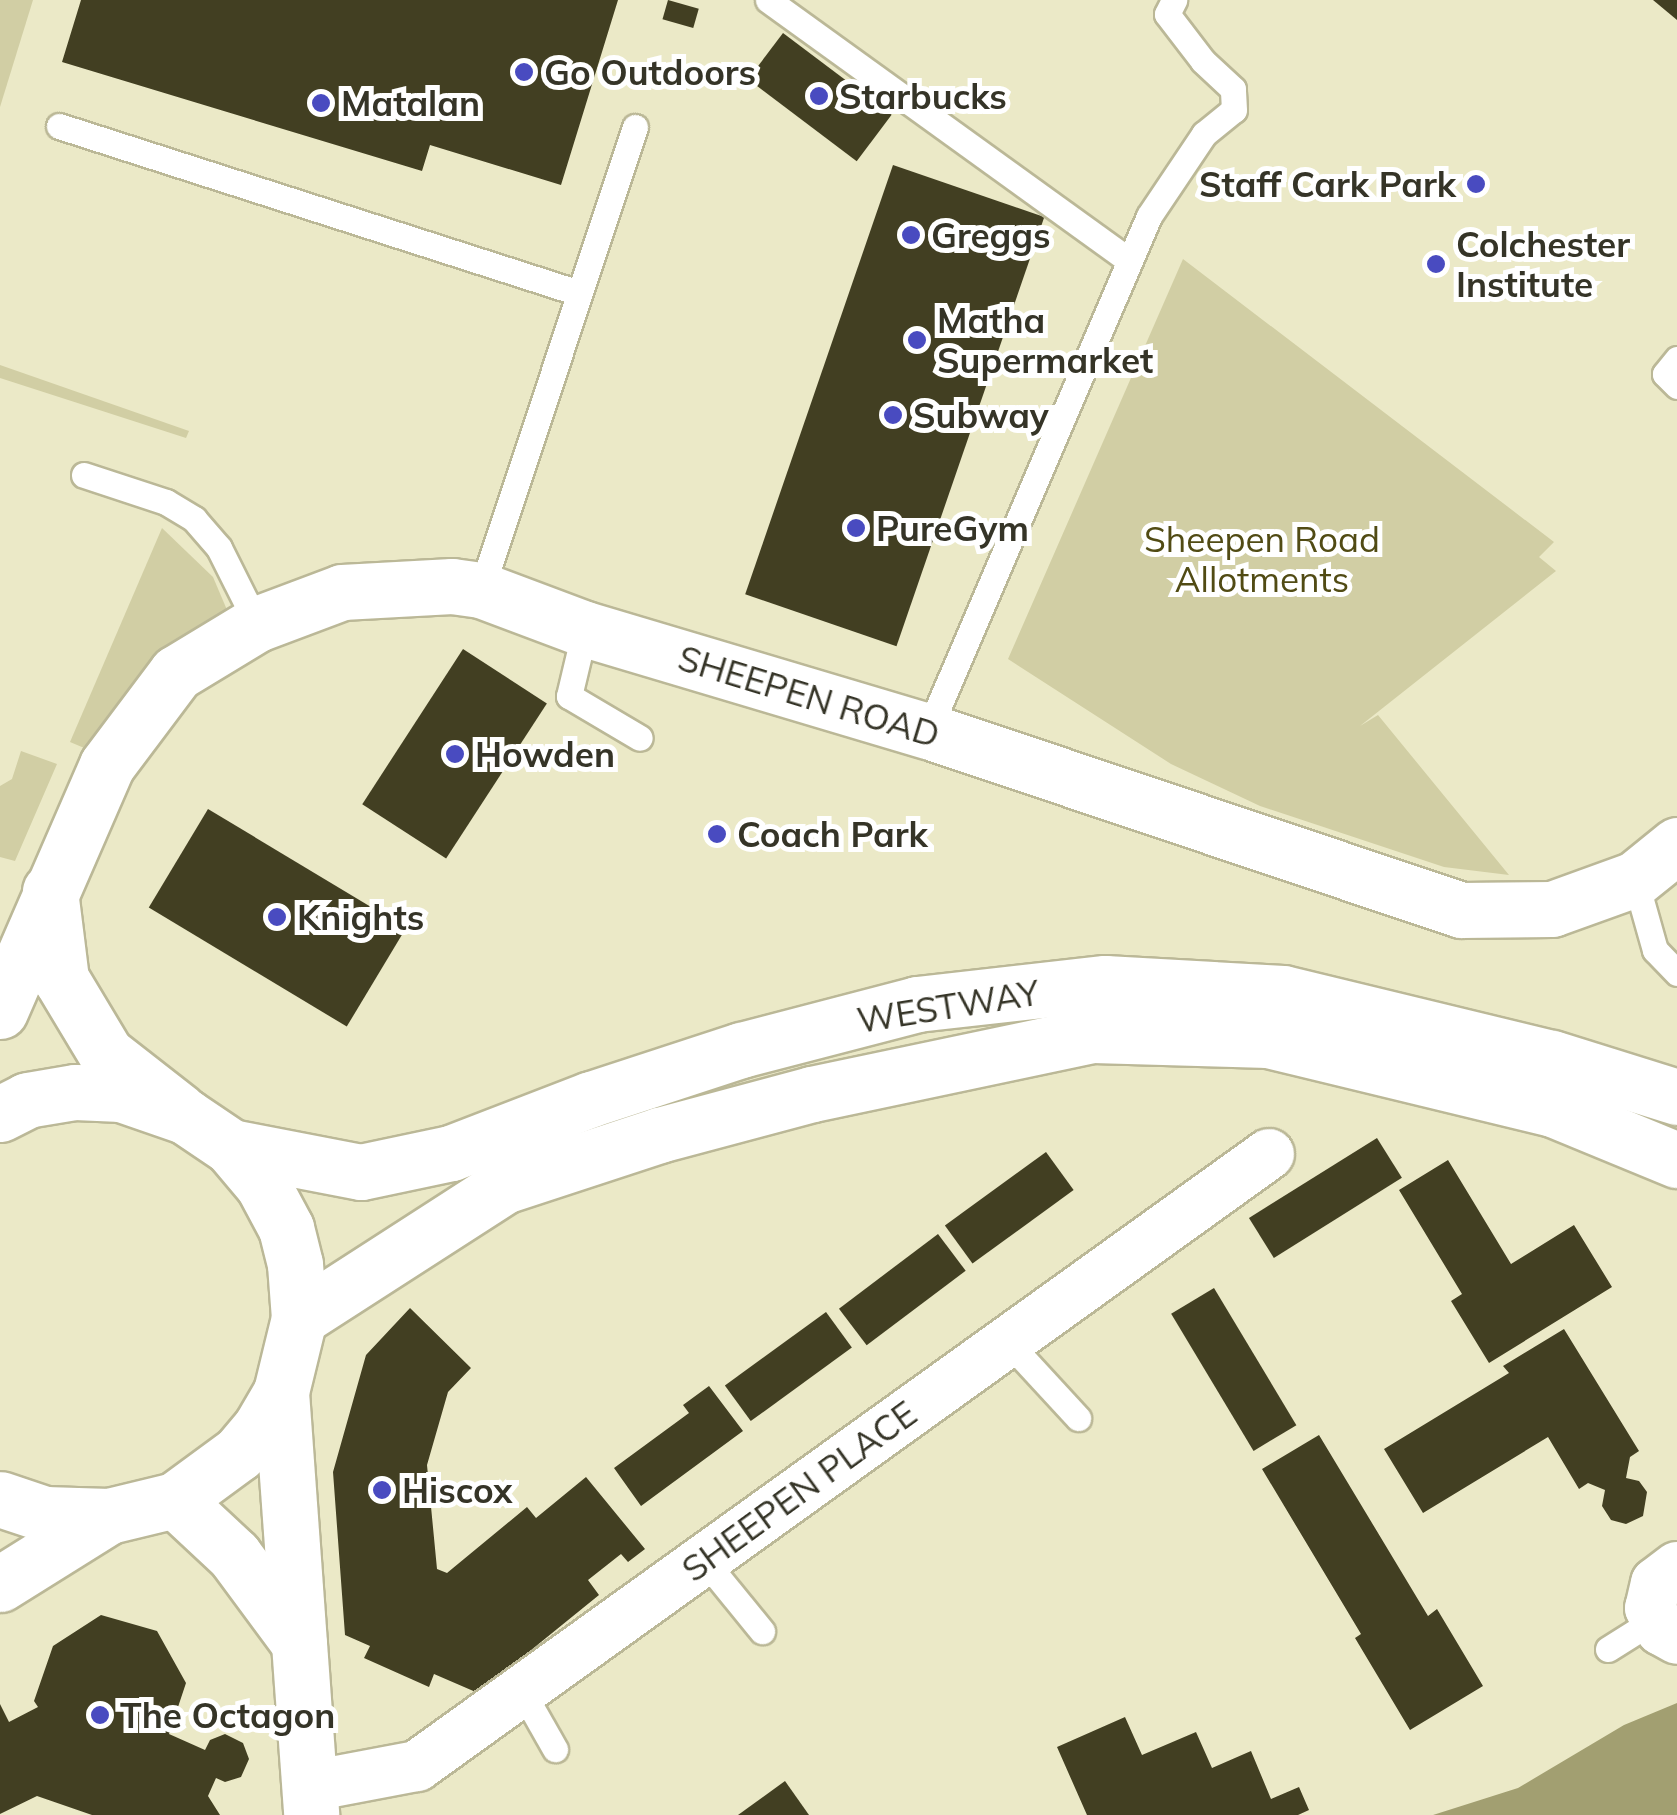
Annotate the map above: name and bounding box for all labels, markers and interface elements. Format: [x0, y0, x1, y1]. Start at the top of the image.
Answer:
place label: Go Outdoors [544, 51, 756, 93]
marker: Go Outdoors [513, 61, 535, 83]
place label: Starbucks [839, 75, 1007, 117]
place label: Matalan [341, 82, 480, 124]
marker: Starbucks [808, 85, 830, 107]
marker: Matalan [310, 92, 332, 114]
place label: Staff Cark Park [1199, 163, 1456, 205]
marker: Staff Cark Park [1465, 173, 1487, 195]
place label: Greggs [931, 214, 1051, 256]
place label: Colchester Institute [1456, 223, 1630, 305]
marker: Greggs [900, 224, 922, 246]
marker: Colchester Institute [1425, 253, 1447, 275]
place label: Matha Supermarket [937, 299, 1153, 381]
marker: Matha Supermarket [906, 329, 928, 351]
place label: Subway [913, 394, 1049, 436]
marker: Subway [882, 404, 904, 426]
place label: PureGym [876, 507, 1029, 549]
marker: PureGym [845, 517, 867, 539]
park label: Sheepen Road Allotments [1144, 518, 1380, 600]
street label: SHEEPEN ROAD [673, 636, 945, 756]
place label: Howden [475, 733, 615, 775]
marker: Howden [444, 743, 466, 765]
place label: Coach Park [737, 813, 928, 855]
marker: Coach Park [706, 823, 728, 845]
place label: Knights [297, 896, 424, 938]
marker: Knights [266, 906, 288, 928]
street label: WESTWAY [854, 971, 1042, 1041]
street label: SHEEPEN PLACE [674, 1392, 924, 1590]
place label: Hiscox [402, 1469, 513, 1511]
marker: Hiscox [371, 1479, 393, 1501]
place label: The Octagon [120, 1694, 335, 1736]
marker: The Octagon [89, 1704, 111, 1726]

